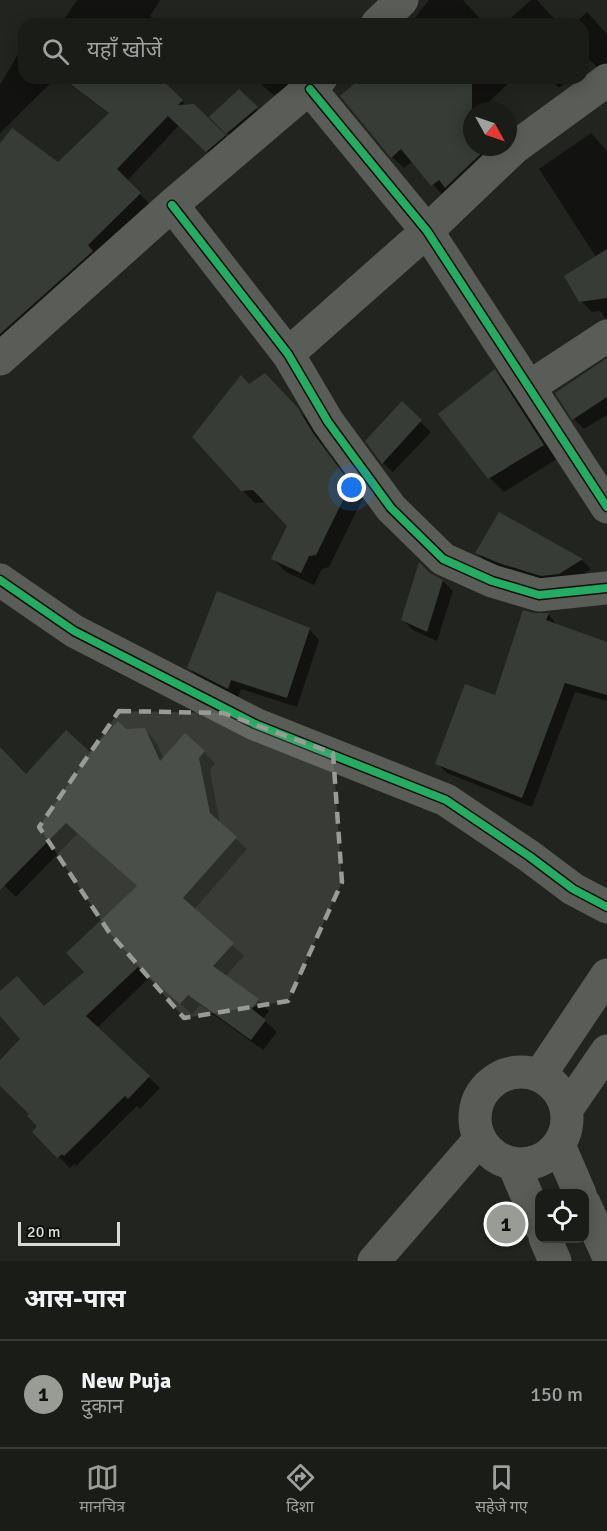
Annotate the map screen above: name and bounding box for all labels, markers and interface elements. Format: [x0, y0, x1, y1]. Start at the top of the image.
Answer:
search box [18, 18, 589, 84]
icon: search [39, 35, 72, 68]
text: यहाँ खोजें [87, 36, 162, 63]
north arrow [463, 102, 517, 156]
your location [337, 473, 366, 502]
map controls [535, 1189, 589, 1243]
button: locate [535, 1189, 589, 1243]
pin: 1 [486, 1202, 526, 1246]
scale bar [18, 1219, 120, 1246]
text: 20 m [27, 1222, 61, 1242]
text: आस-पास [24, 1283, 126, 1315]
text: New Puja [81, 1367, 171, 1394]
text: 1 [38, 1382, 49, 1407]
text: 150 m [530, 1382, 583, 1407]
text: दुकान [81, 1394, 123, 1419]
tab: मानचित्र [79, 1461, 125, 1519]
tab: दिशा [284, 1461, 317, 1519]
tab: सहेजे गए [475, 1461, 528, 1519]

